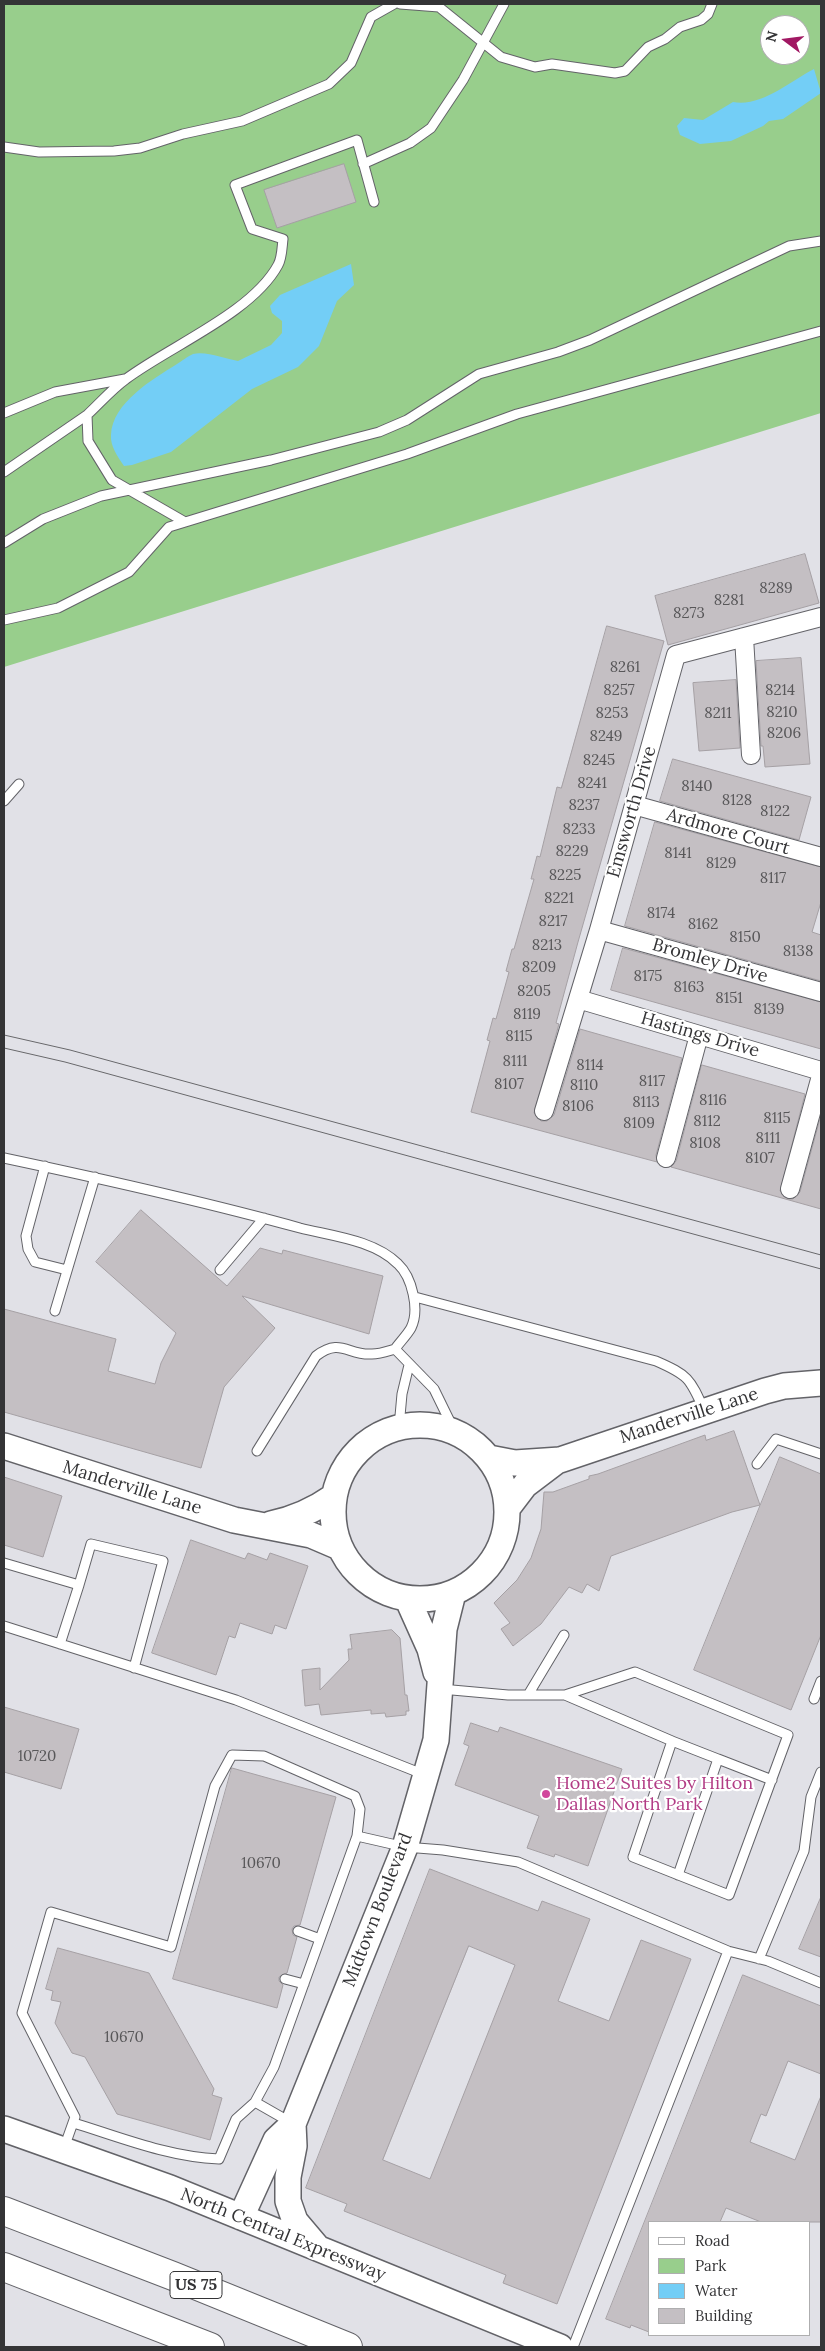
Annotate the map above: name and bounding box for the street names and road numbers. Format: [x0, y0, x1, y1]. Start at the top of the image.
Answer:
street label: Emsworth Drive [603, 744, 661, 880]
street label: Ardmore Court [664, 804, 792, 860]
street label: Bromley Drive [650, 934, 770, 988]
street label: Hastings Drive [638, 1008, 762, 1062]
street label: Manderville Lane [617, 1383, 761, 1449]
street label: Manderville Lane [60, 1457, 204, 1519]
street label: Midtown Boulevard [339, 1830, 417, 1990]
street label: North Central Expressway [177, 2184, 389, 2286]
road number: US 75 [170, 2272, 222, 2298]

